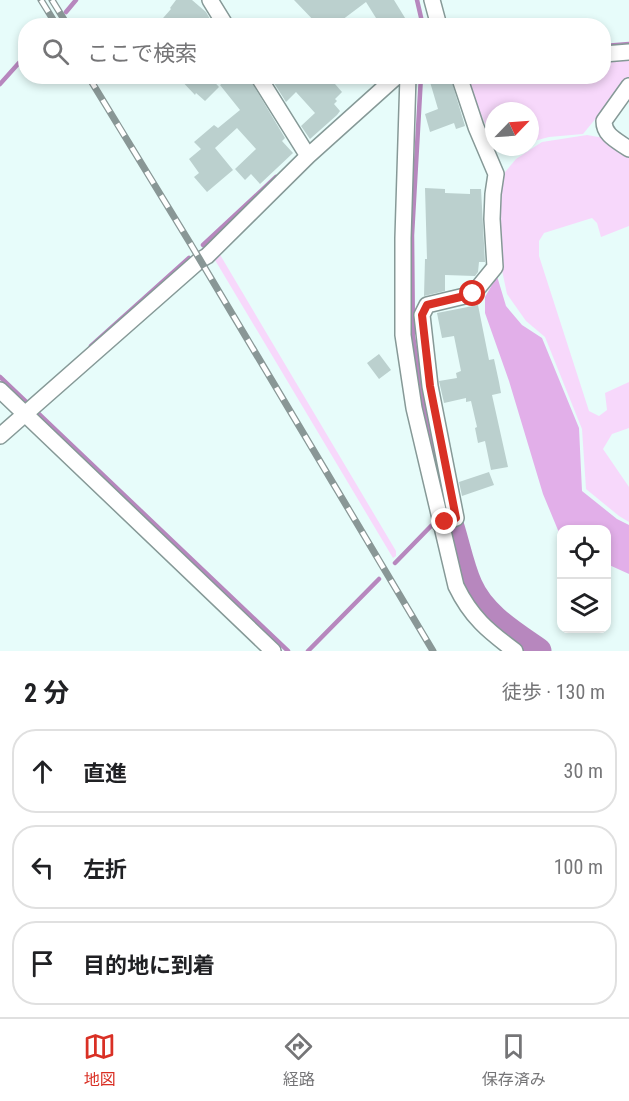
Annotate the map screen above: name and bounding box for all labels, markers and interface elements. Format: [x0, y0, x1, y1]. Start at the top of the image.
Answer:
search box [18, 18, 611, 84]
icon: search [39, 35, 72, 68]
text: ここで検索 [87, 41, 197, 66]
north arrow [485, 102, 539, 156]
route start [459, 280, 485, 306]
route end [431, 508, 457, 534]
map controls [557, 525, 611, 633]
button: locate [557, 525, 611, 579]
button: layers [557, 579, 611, 633]
text: 2 分 [24, 678, 69, 708]
text: 徒歩 · 130 m [502, 680, 605, 704]
icon: ahead [26, 755, 59, 788]
text: 30 m [564, 759, 603, 783]
text: 直進 [83, 761, 127, 786]
icon: left [26, 851, 59, 884]
text: 100 m [554, 855, 603, 879]
text: 左折 [83, 857, 127, 882]
icon: arrive [26, 947, 59, 980]
text: 目的地に到着 [83, 953, 215, 978]
tab: 地図 [83, 1030, 116, 1090]
tab: 経路 [282, 1030, 315, 1090]
tab: 保存済み [482, 1030, 546, 1090]

